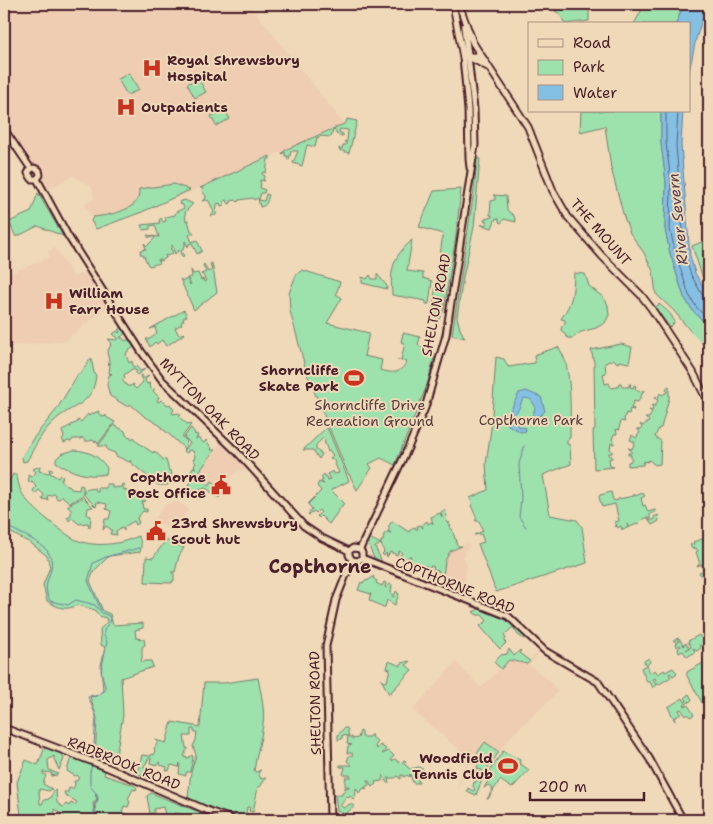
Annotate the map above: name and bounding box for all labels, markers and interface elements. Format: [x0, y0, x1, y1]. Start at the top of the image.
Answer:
legend [528, 22, 690, 112]
text: Road [573, 33, 611, 53]
place label: Royal Shrewsbury Hospital [167, 51, 300, 85]
hospital icon: Royal Shrewsbury Hospital [141, 57, 163, 79]
text: Park [573, 57, 605, 77]
text: Water [573, 83, 617, 103]
hospital icon: Outpatients [115, 96, 137, 118]
place label: Outpatients [141, 98, 228, 116]
water label: River Severn [663, 172, 693, 266]
street label: THE MOUNT [567, 195, 635, 270]
street label: SHELTON ROAD [417, 252, 455, 358]
place label: William Farr House [69, 284, 150, 318]
hospital icon: William Farr House [43, 290, 65, 312]
street label: MYTTON OAK ROAD [156, 354, 264, 464]
place label: Shorncliffe Skate Park [259, 361, 339, 395]
sports icon: Shorncliffe Skate Park [343, 367, 365, 389]
park label: Shorncliffe Drive Recreation Ground [306, 396, 434, 430]
park label: Copthorne Park [479, 411, 583, 429]
place label: Copthorne Post Office [127, 468, 206, 502]
public building icon: Copthorne Post Office [210, 474, 232, 496]
place label: 23rd Shrewsbury Scout hut [171, 514, 298, 548]
public building icon: 23rd Shrewsbury Scout hut [145, 520, 167, 542]
street label: COPTHORNE ROAD [393, 553, 517, 617]
district label: Copthorne [268, 554, 372, 579]
street label: SHELTON ROAD [305, 651, 325, 755]
street label: RADBROOK ROAD [65, 732, 183, 794]
place label: Woodfield Tennis Club [412, 749, 493, 783]
sports icon: Woodfield Tennis Club [497, 755, 519, 777]
scale bar [530, 769, 644, 801]
text: 200 m [538, 777, 587, 797]

